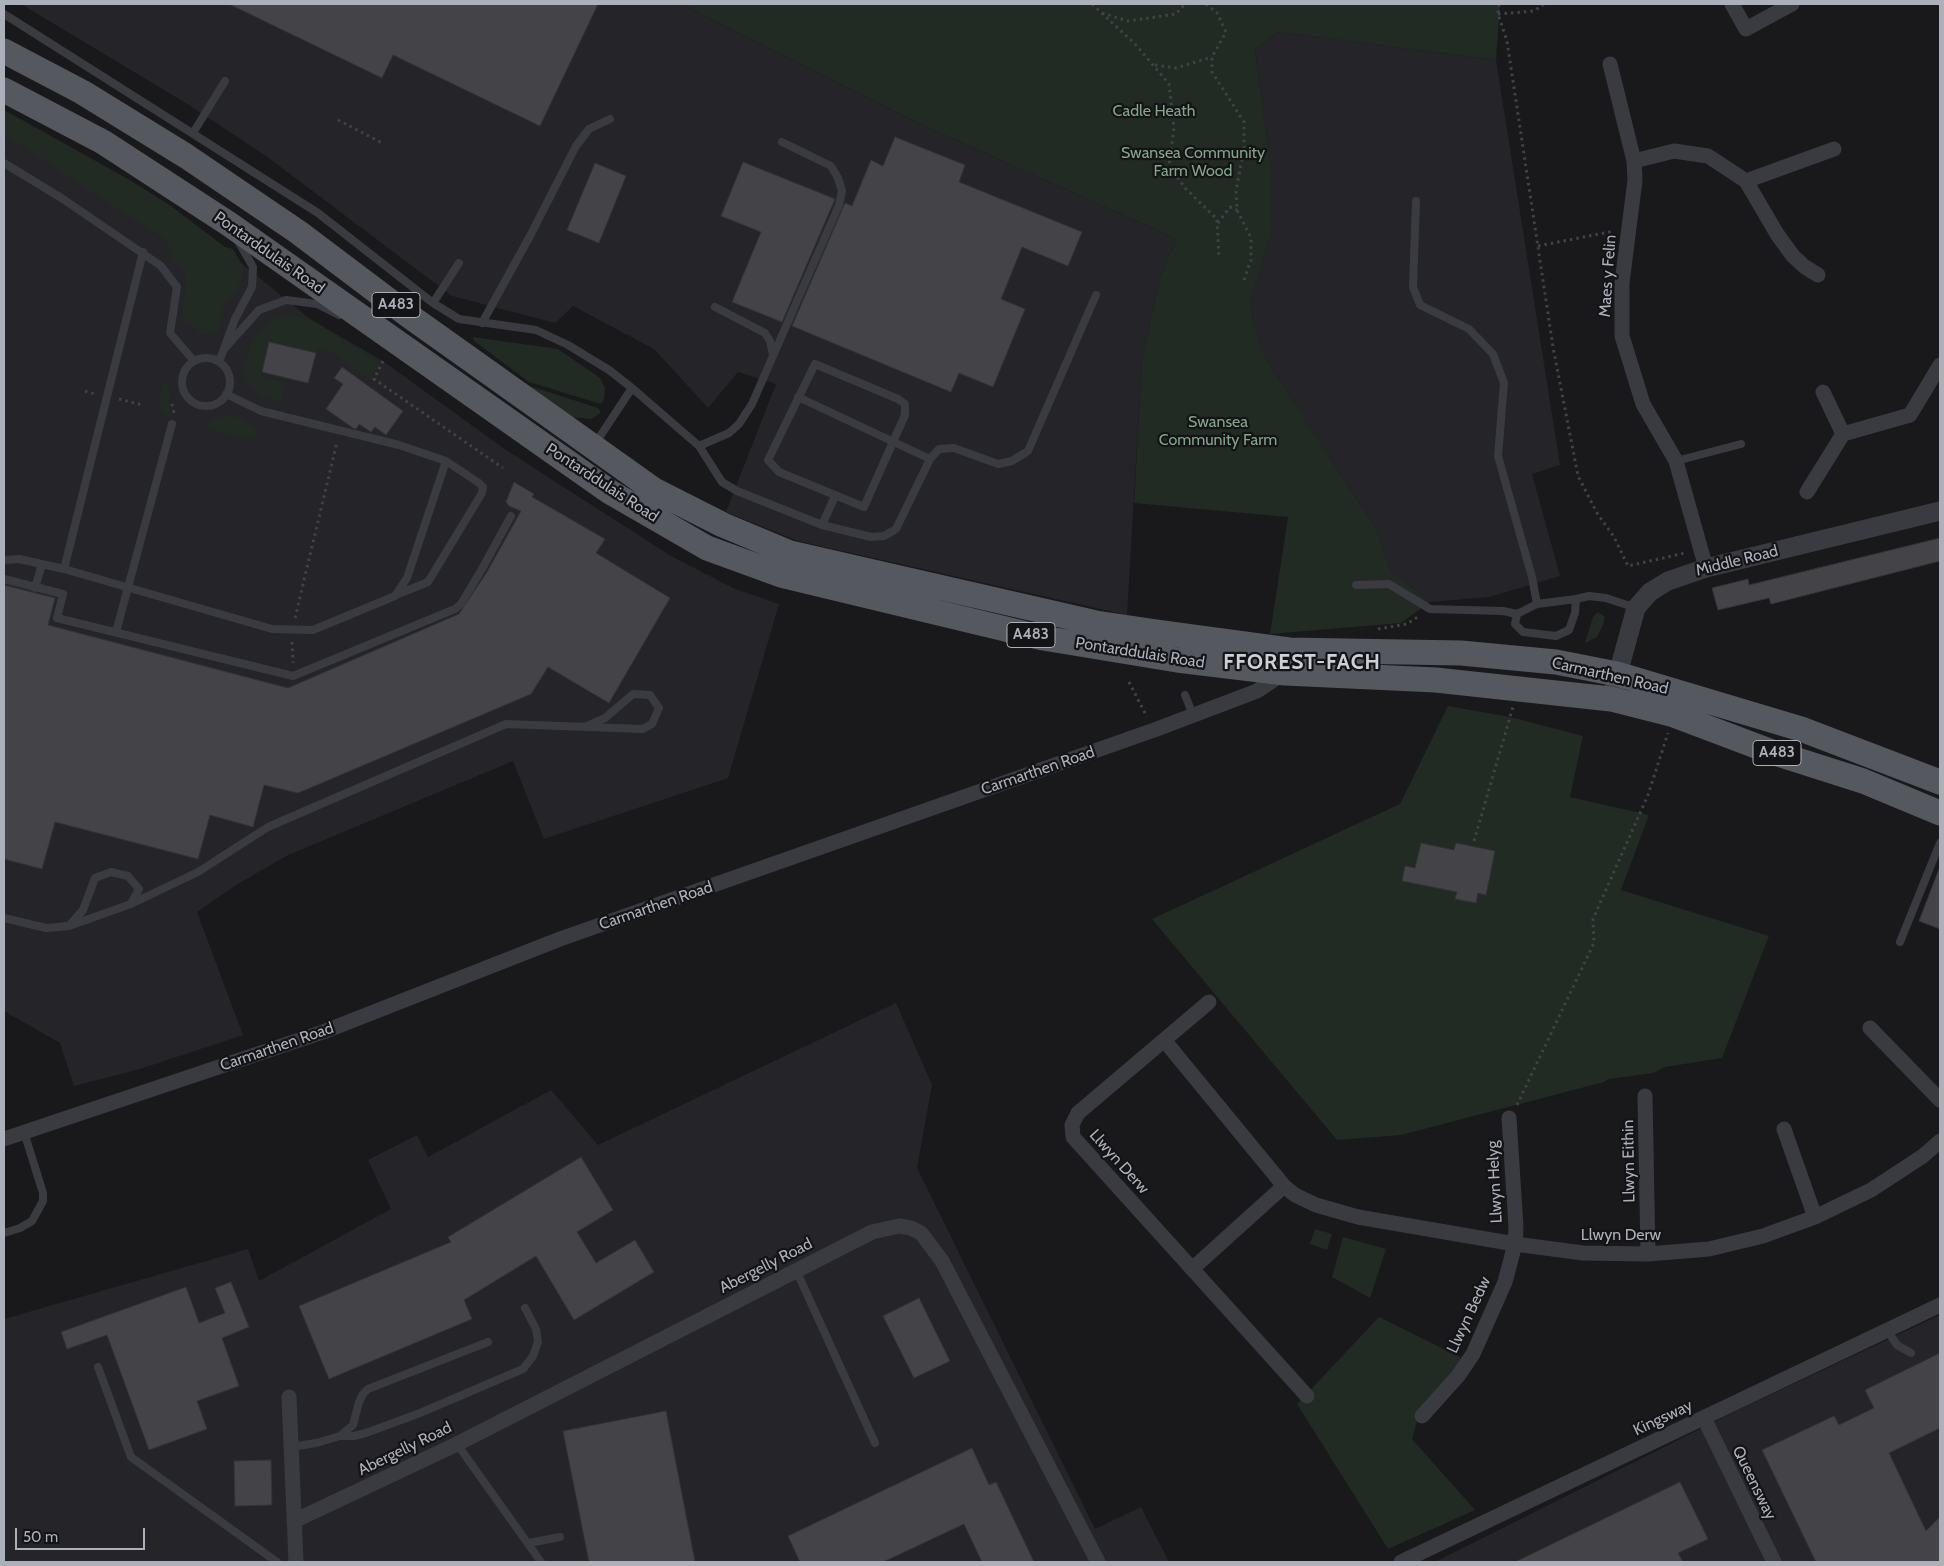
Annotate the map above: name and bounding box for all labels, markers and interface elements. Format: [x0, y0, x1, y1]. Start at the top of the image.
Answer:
park label: Cadle Heath [1113, 101, 1195, 121]
park label: Swansea Community Farm Wood [1121, 143, 1265, 181]
street label: Pontarddulais Road [210, 208, 328, 298]
street label: Maes y Felin [1596, 234, 1620, 318]
road number: A483 [372, 292, 420, 318]
park label: Swansea Community Farm [1159, 412, 1277, 450]
street label: Pontarddulais Road [542, 439, 662, 527]
street label: Middle Road [1694, 542, 1780, 580]
road number: A483 [1007, 622, 1055, 648]
street label: Pontarddulais Road [1074, 633, 1206, 673]
district label: FFOREST-FACH [1222, 650, 1382, 676]
street label: Carmarthen Road [1550, 653, 1670, 699]
road number: A483 [1753, 740, 1801, 766]
street label: Carmarthen Road [979, 743, 1097, 799]
street label: Carmarthen Road [597, 878, 715, 934]
street label: Carmarthen Road [218, 1019, 336, 1075]
street label: Llwyn Eithin [1619, 1119, 1639, 1203]
street label: Llwyn Derw [1085, 1126, 1153, 1198]
street label: Llwyn Helyg [1483, 1140, 1507, 1224]
street label: Llwyn Derw [1581, 1225, 1661, 1245]
street label: Abergelly Road [716, 1234, 816, 1298]
street label: Llwyn Bedw [1443, 1274, 1495, 1356]
street label: Kingsway [1630, 1396, 1696, 1440]
street label: Abergelly Road [355, 1418, 455, 1480]
street label: Queensway [1728, 1443, 1780, 1523]
scale bar [18, 1518, 148, 1550]
text: 50 m [23, 1528, 58, 1546]

